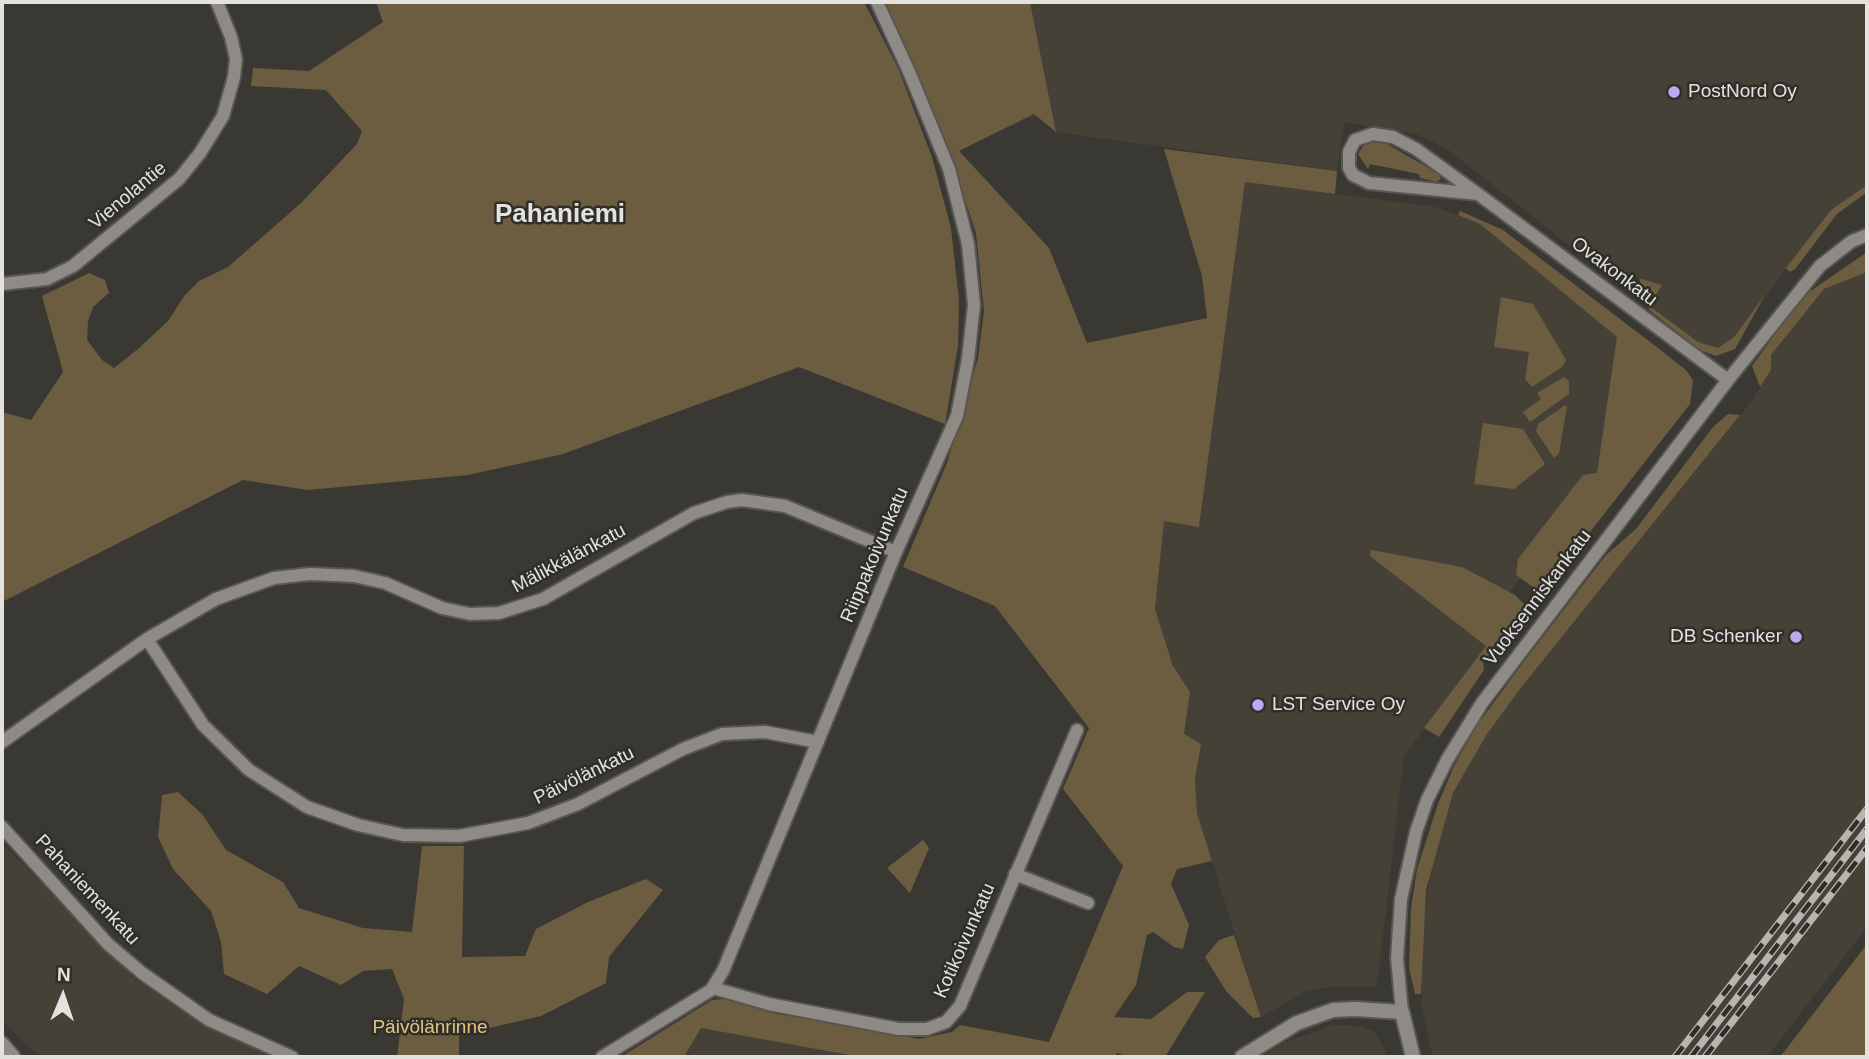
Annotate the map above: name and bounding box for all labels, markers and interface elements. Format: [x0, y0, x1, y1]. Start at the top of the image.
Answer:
place label: PostNord Oy [1688, 81, 1797, 103]
marker: PostNord Oy [1666, 84, 1682, 100]
street label: Vienolantie [85, 157, 171, 235]
district label: Pahaniemi [495, 199, 625, 231]
street label: Ovakonkatu [1567, 232, 1661, 312]
street label: Riippakoivunkatu [836, 484, 914, 626]
street label: Mälikkälänkatu [508, 519, 630, 599]
street label: Vuoksenniskankatu [1480, 526, 1596, 670]
place label: DB Schenker [1670, 626, 1782, 648]
marker: DB Schenker [1788, 629, 1804, 645]
place label: LST Service Oy [1272, 694, 1405, 716]
marker: LST Service Oy [1250, 697, 1266, 713]
street label: Päivölänkatu [530, 742, 638, 810]
street label: Pahaniemenkatu [30, 830, 144, 950]
street label: Kotikoivunkatu [929, 880, 1001, 1002]
north arrow [28, 961, 98, 1031]
text: N [57, 964, 71, 985]
park label: Päivölänrinne [372, 1017, 488, 1039]

